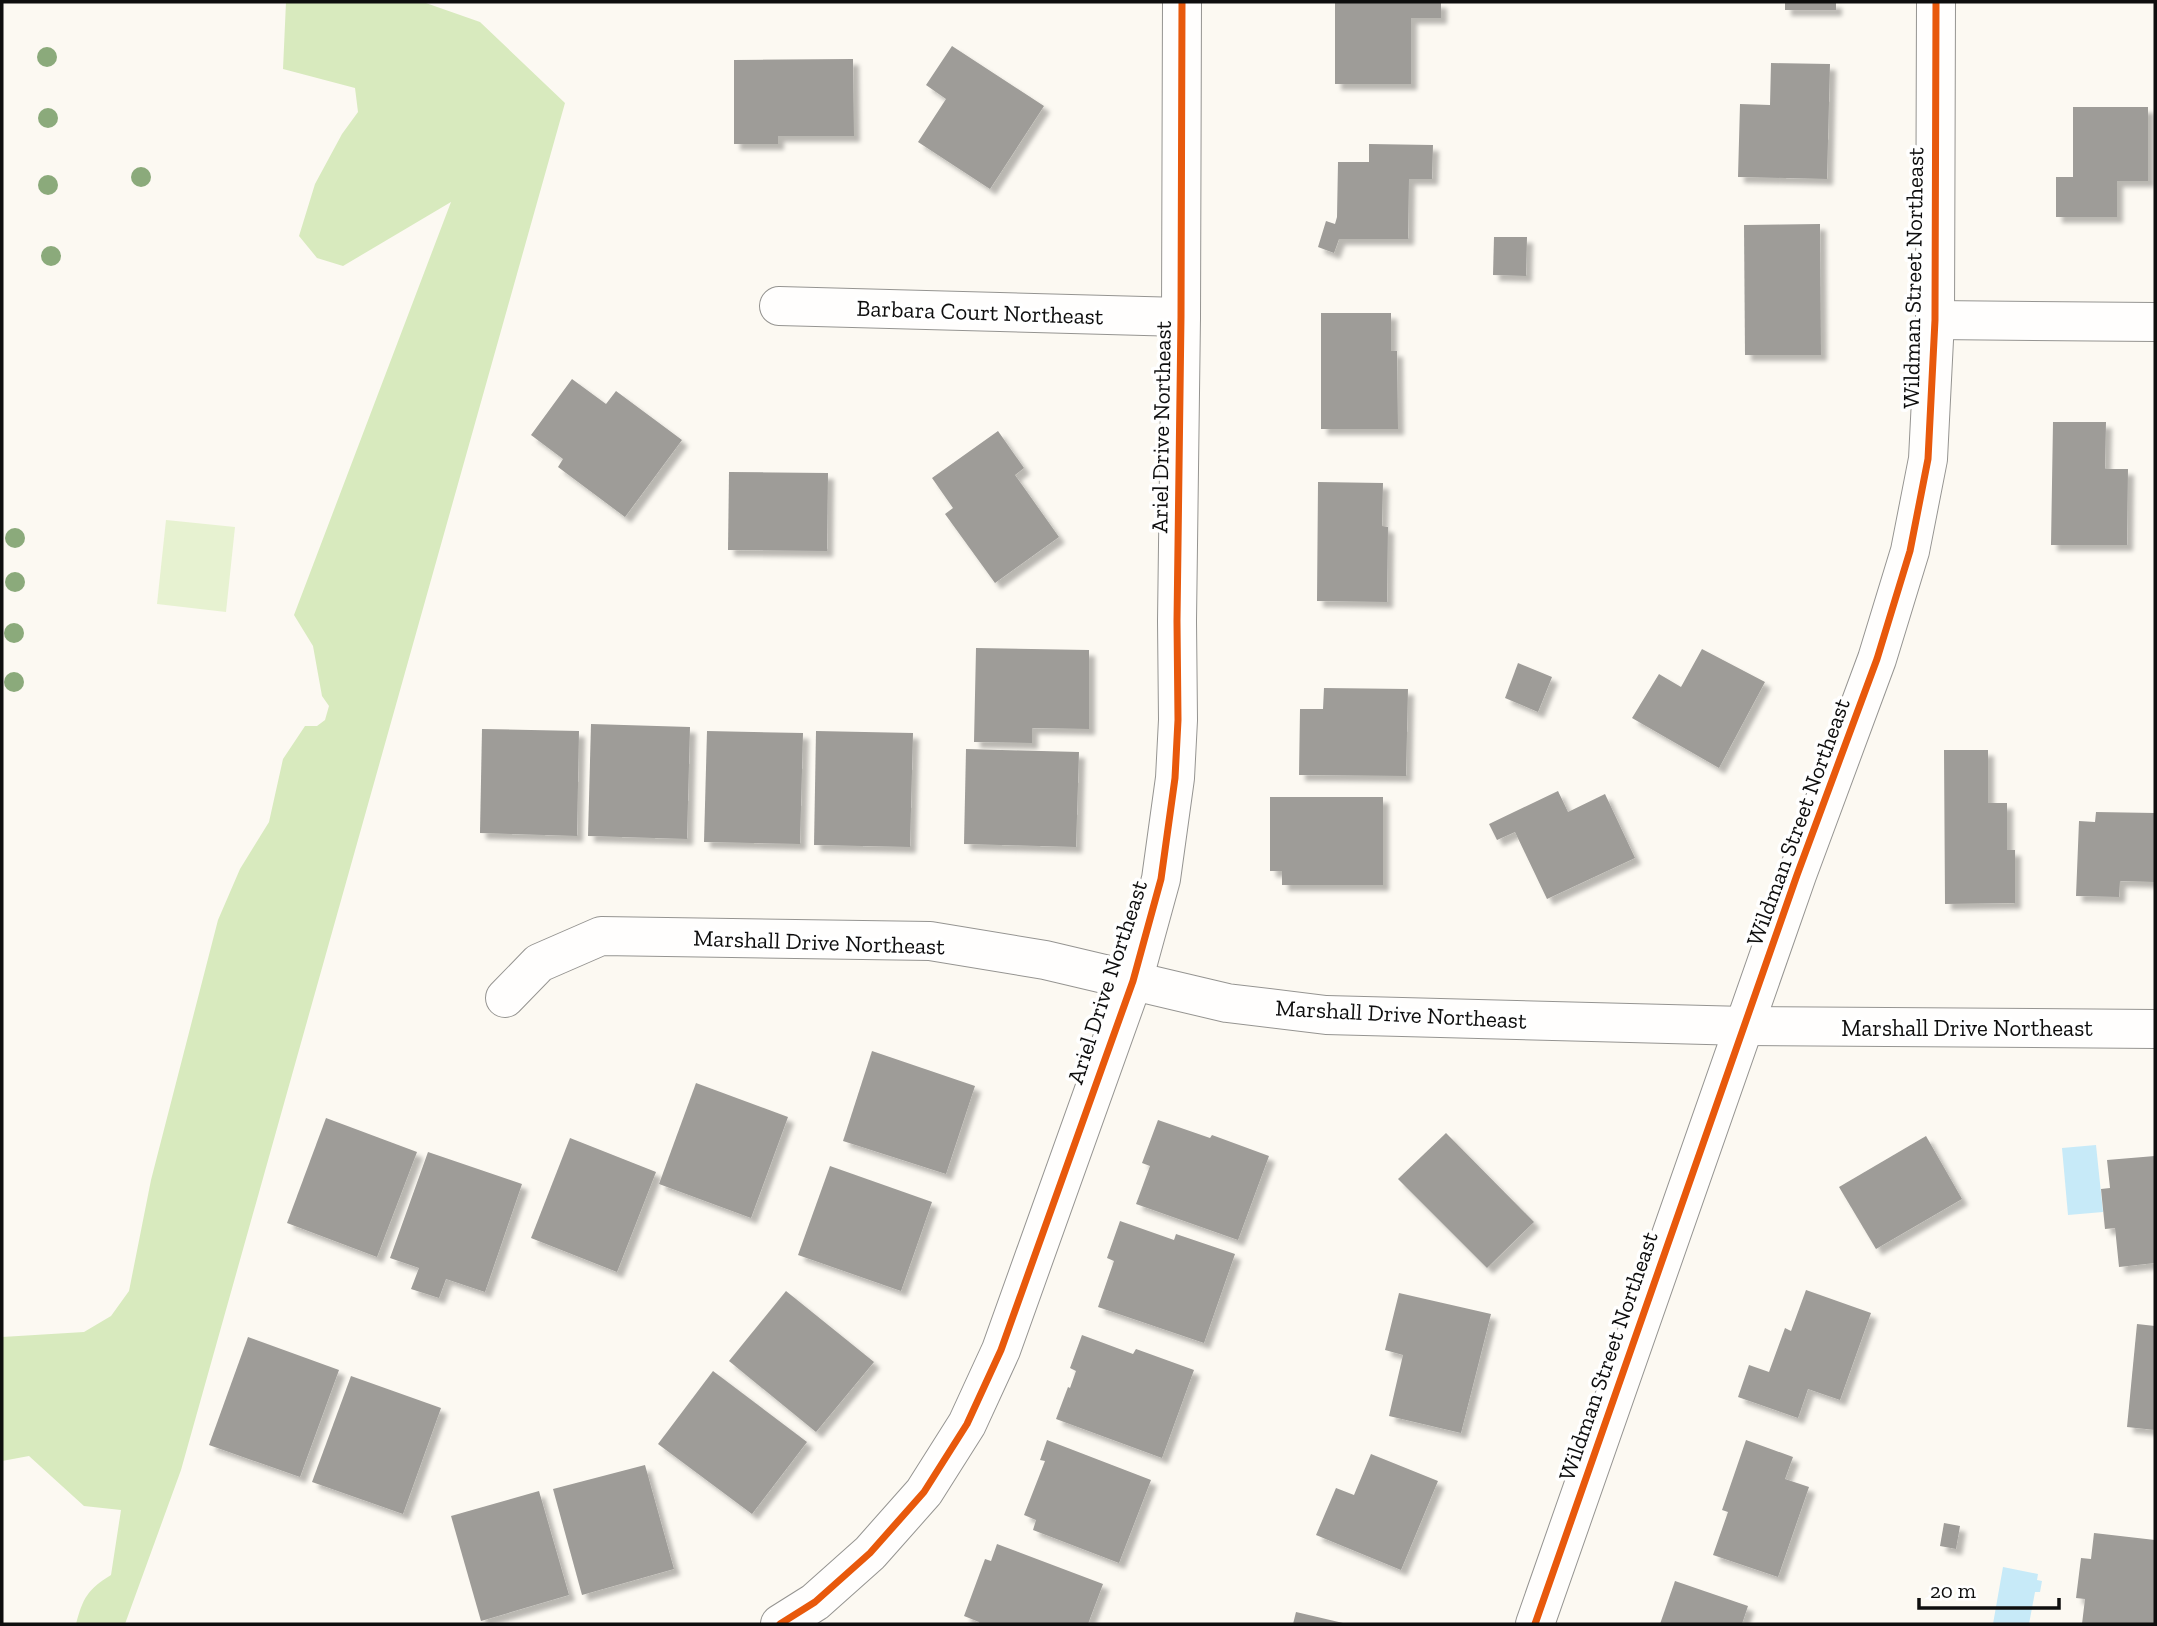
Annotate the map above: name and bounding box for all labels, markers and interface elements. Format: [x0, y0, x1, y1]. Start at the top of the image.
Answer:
street label: Wildman Street Northeast [1897, 147, 1929, 409]
street label: Barbara Court Northeast [856, 294, 1104, 330]
street label: Ariel Drive Northeast [1145, 320, 1177, 533]
street label: Wildman Street Northeast [1740, 694, 1856, 950]
street label: Ariel Drive Northeast [1061, 876, 1153, 1087]
street label: Marshall Drive Northeast [693, 924, 946, 960]
street label: Marshall Drive Northeast [1275, 993, 1528, 1035]
street label: Marshall Drive Northeast [1841, 1014, 2093, 1042]
street label: Wildman Street Northeast [1552, 1227, 1664, 1484]
scale bar [1919, 1566, 2059, 1610]
text: 20 m [1930, 1578, 1976, 1603]

